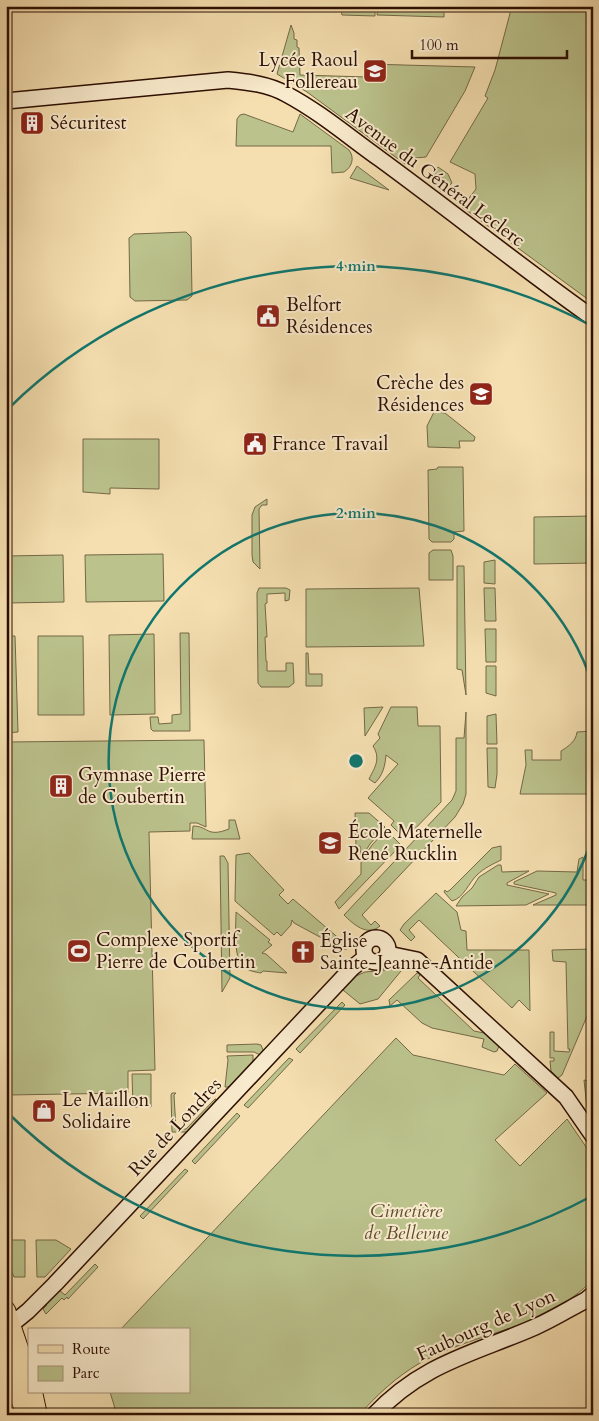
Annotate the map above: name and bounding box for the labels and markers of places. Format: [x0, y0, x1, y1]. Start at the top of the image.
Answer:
place label: Lycée Raoul Follereau [259, 47, 358, 95]
school or university icon: Lycée Raoul Follereau [362, 58, 388, 84]
building icon: Sécuritest [19, 110, 45, 136]
place label: Sécuritest [50, 110, 127, 136]
place label: Belfort Résidences [286, 292, 373, 340]
public building icon: Belfort Résidences [255, 303, 281, 329]
place label: Crèche des Résidences [376, 370, 464, 418]
school or university icon: Crèche des Résidences [468, 381, 494, 407]
public building icon: France Travail [242, 431, 268, 457]
place label: France Travail [272, 431, 388, 457]
centre of rings [347, 752, 365, 770]
place label: Gymnase Pierre de Coubertin [78, 762, 206, 810]
building icon: Gymnase Pierre de Coubertin [48, 773, 74, 799]
place label: École Maternelle René Rucklin [348, 819, 483, 867]
school or university icon: École Maternelle René Rucklin [317, 830, 343, 856]
place label: Complexe Sportif Pierre de Coubertin [96, 927, 256, 975]
place label: Église Sainte-Jeanne-Antide [320, 928, 493, 976]
sports icon: Complexe Sportif Pierre de Coubertin [66, 938, 92, 964]
church icon: Église Sainte-Jeanne-Antide [290, 939, 316, 965]
place label: Le Maillon Solidaire [62, 1087, 150, 1135]
shop icon: Le Maillon Solidaire [31, 1098, 57, 1124]

